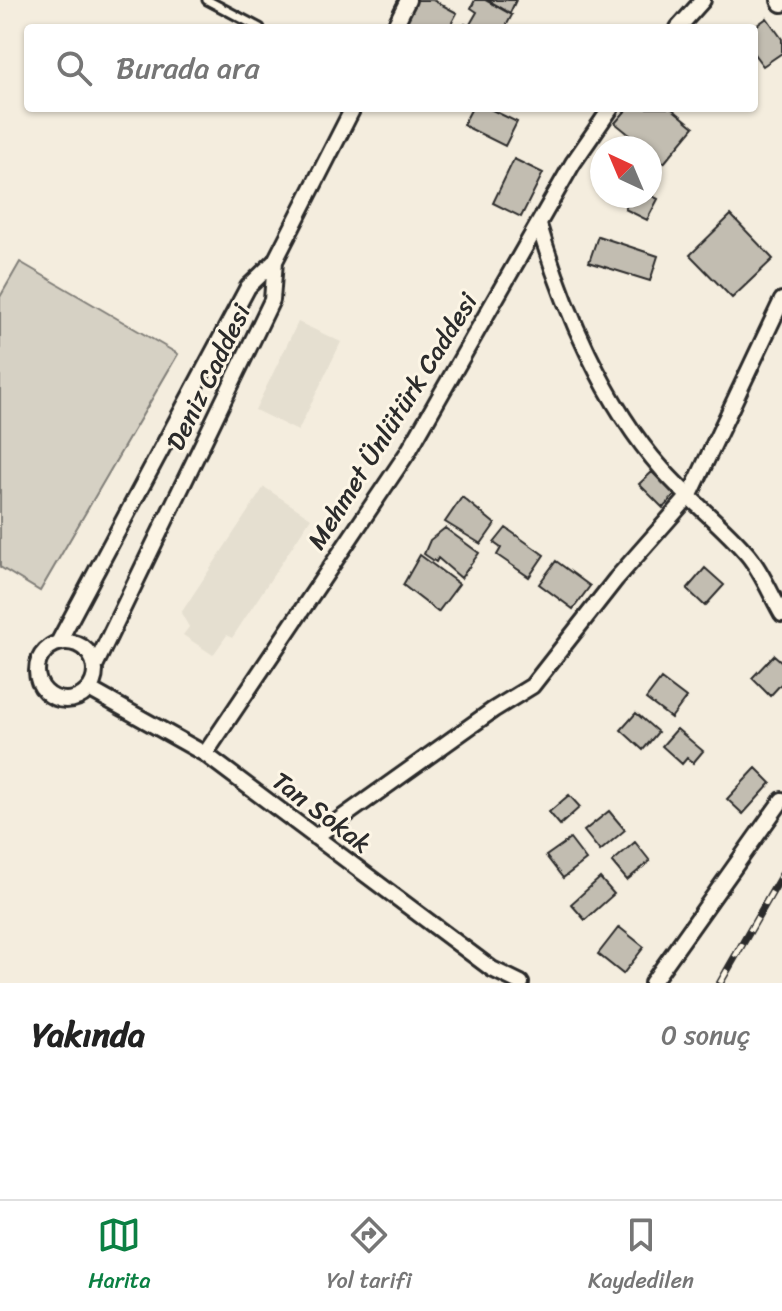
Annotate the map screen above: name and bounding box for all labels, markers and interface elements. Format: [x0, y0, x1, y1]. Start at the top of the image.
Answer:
search box [24, 24, 758, 112]
text: Burada ara [116, 41, 259, 95]
icon: search [52, 46, 96, 90]
north arrow [590, 136, 662, 208]
street label: Mehmet Ünlütürk Caddesi [294, 283, 490, 559]
street label: Deniz Caddesi [153, 295, 264, 458]
street label: Tan Sokak [262, 759, 382, 865]
text: Yakında [32, 1005, 145, 1065]
text: 0 sonuç [661, 1012, 750, 1058]
tab: Harita [88, 1213, 151, 1300]
tab: Yol tarifi [327, 1213, 412, 1300]
tab: Kaydedilen [588, 1213, 694, 1300]

